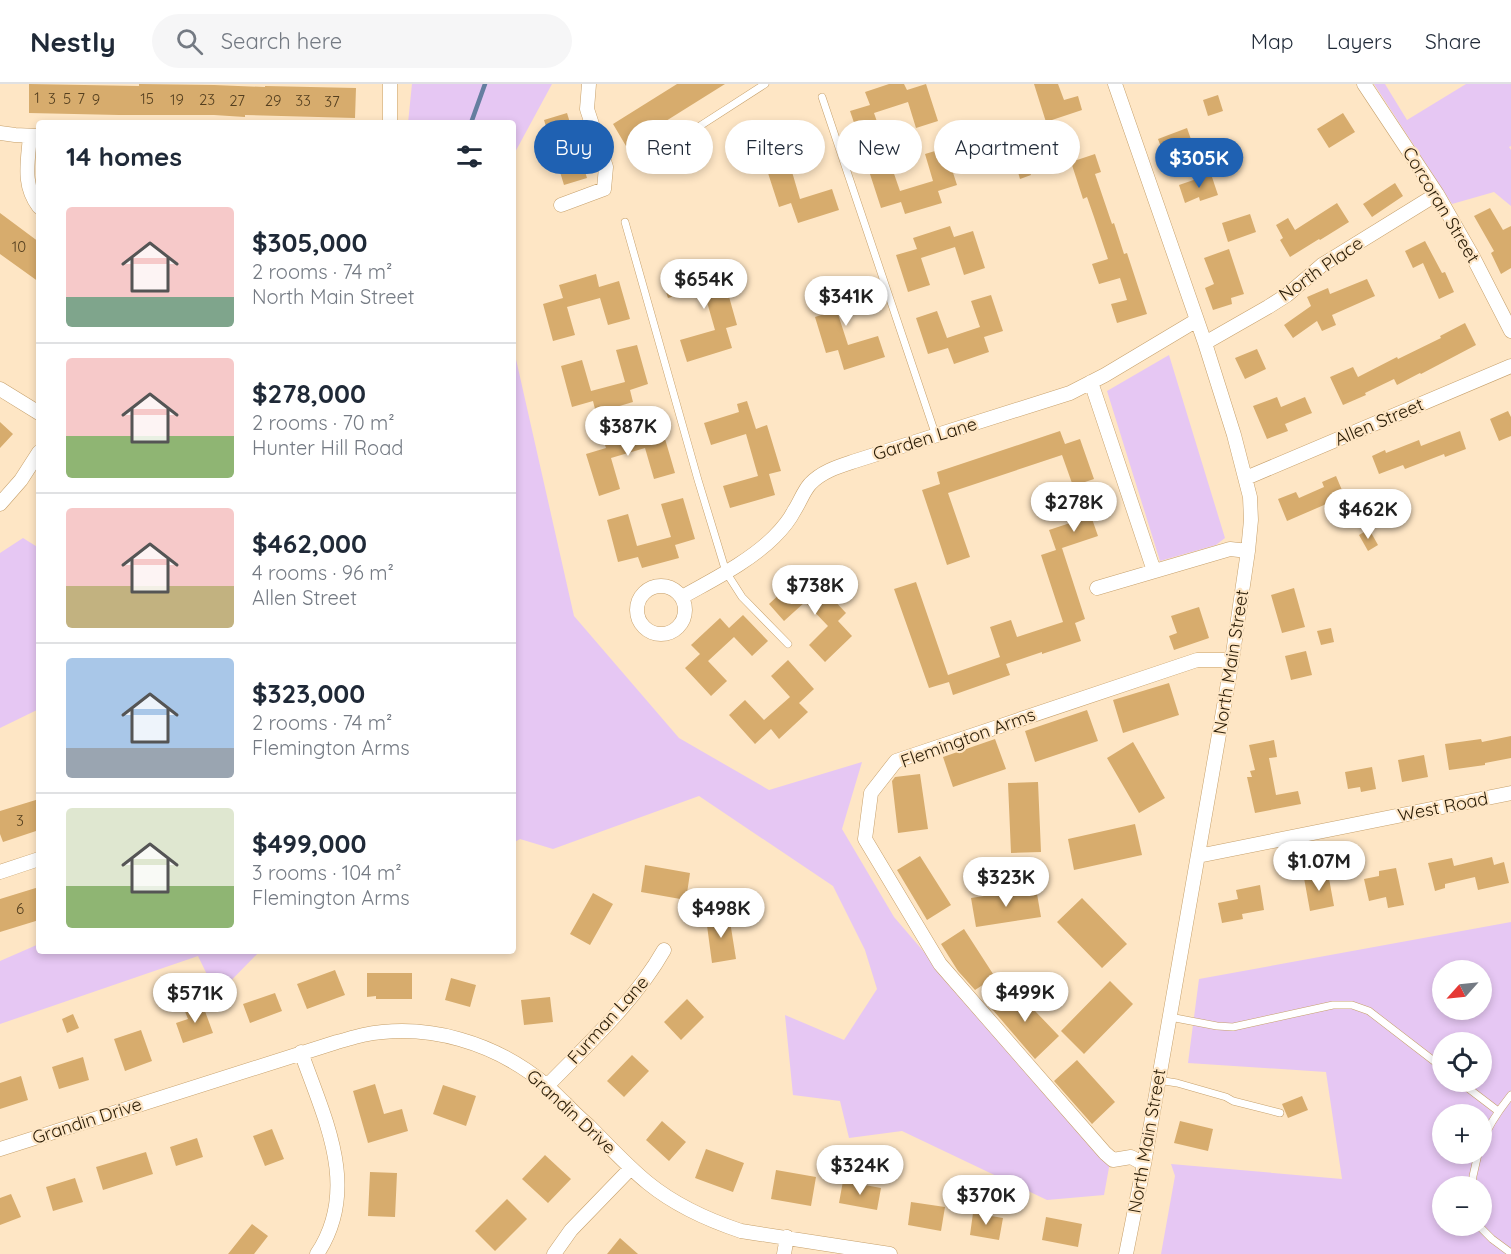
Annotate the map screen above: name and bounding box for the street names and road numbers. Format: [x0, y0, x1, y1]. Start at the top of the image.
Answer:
street label: Corcoran Street [1398, 142, 1485, 267]
street label: North Place [1274, 231, 1367, 306]
street label: Allen Street [1331, 393, 1427, 451]
street label: Garden Lane [870, 412, 980, 465]
street label: North Main Street [1208, 588, 1253, 736]
street label: Flemington Arms [897, 702, 1038, 773]
street label: West Road [1396, 786, 1490, 827]
street label: Furman Lane [562, 971, 653, 1069]
street label: Grandin Drive [522, 1064, 621, 1159]
street label: North Main Street [1122, 1067, 1171, 1215]
street label: Grandin Drive [29, 1092, 145, 1149]

